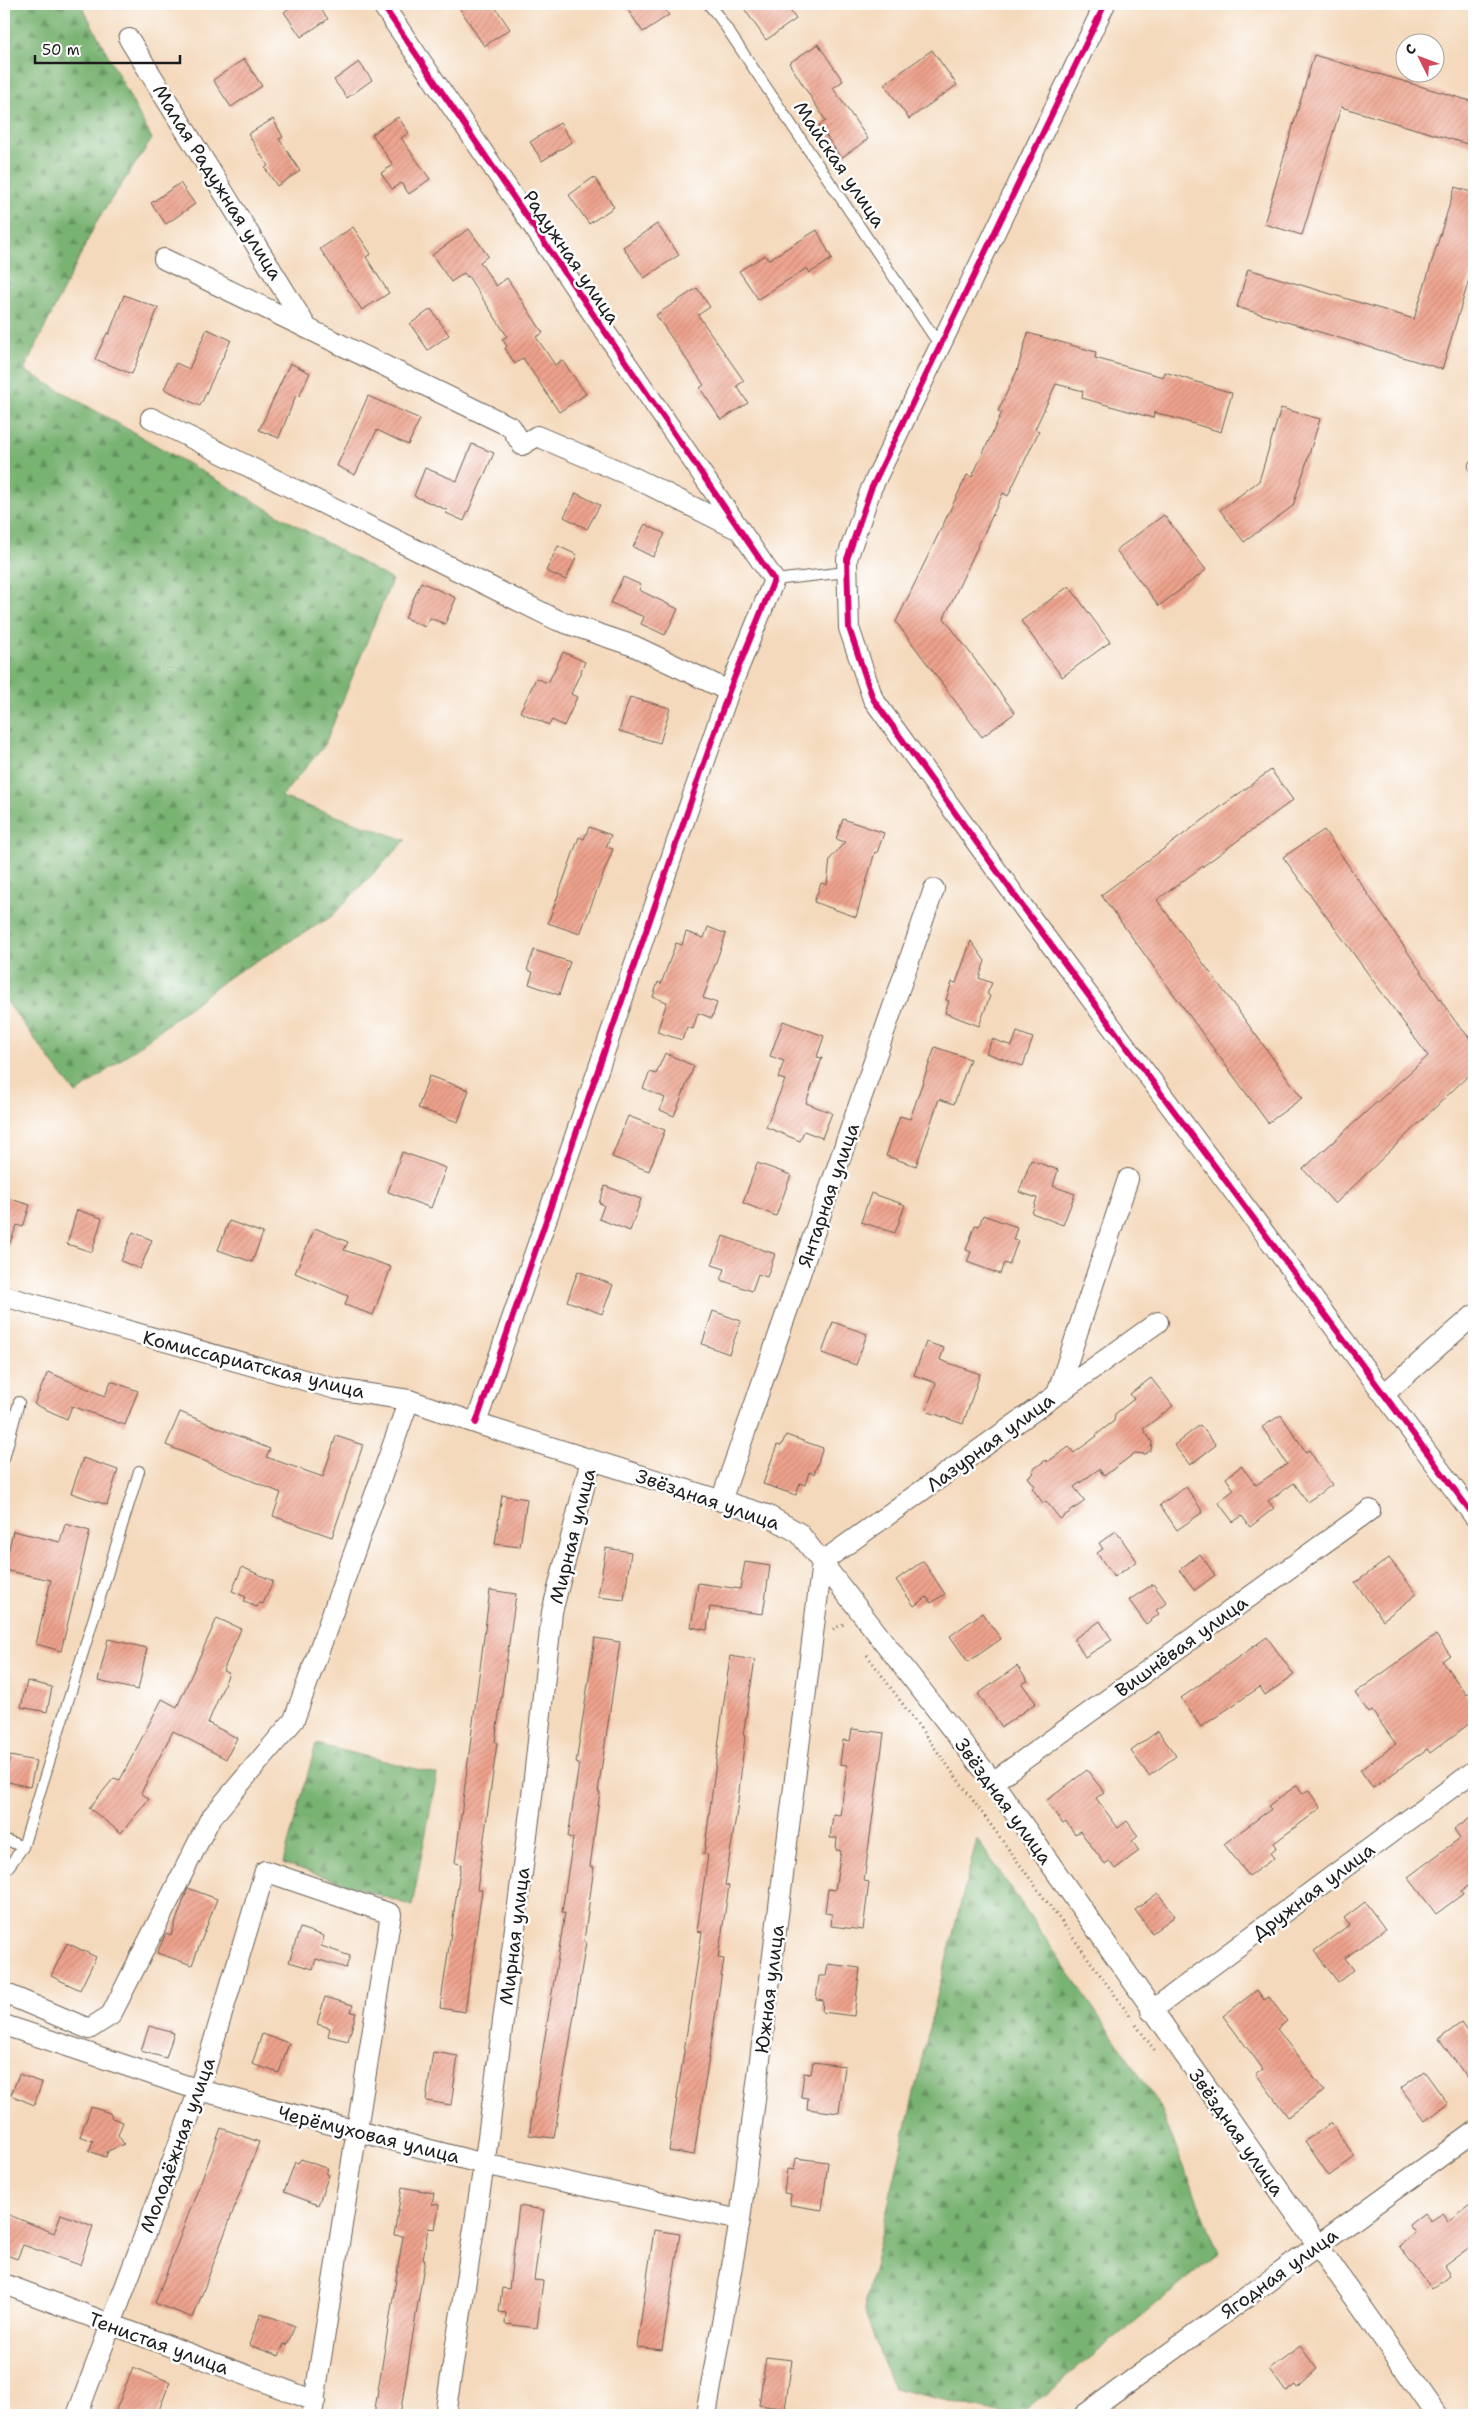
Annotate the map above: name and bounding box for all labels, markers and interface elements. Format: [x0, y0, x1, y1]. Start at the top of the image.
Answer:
scale bar [35, 32, 180, 64]
north arrow [1396, 32, 1446, 82]
text: 50 m [42, 40, 80, 60]
text: С [1401, 40, 1420, 59]
street label: Малая Радужная улица [147, 80, 288, 285]
street label: Майская улица [788, 96, 891, 233]
street label: Радужная улица [518, 185, 626, 329]
street label: Янтарная улица [792, 1119, 865, 1271]
street label: Комиссариатская улица [140, 1325, 368, 1404]
street label: Лазурная улица [921, 1387, 1059, 1497]
street label: Звёздная улица [633, 1463, 783, 1536]
street label: Мирная улица [544, 1466, 601, 1606]
street label: Вишнёвая улица [1110, 1590, 1253, 1703]
street label: Звёздная улица [949, 1733, 1058, 1870]
street label: Дружная улица [1247, 1837, 1380, 1946]
street label: Мирная улица [494, 1866, 535, 2006]
street label: Южная улица [749, 1923, 790, 2055]
street label: Молодёжная улица [134, 2054, 221, 2236]
street label: Звёздная улица [1183, 2064, 1290, 2201]
street label: Черёмуховая улица [275, 2100, 463, 2169]
street label: Ягодная улица [1216, 2222, 1343, 2324]
street label: Тенистая улица [85, 2306, 233, 2381]

